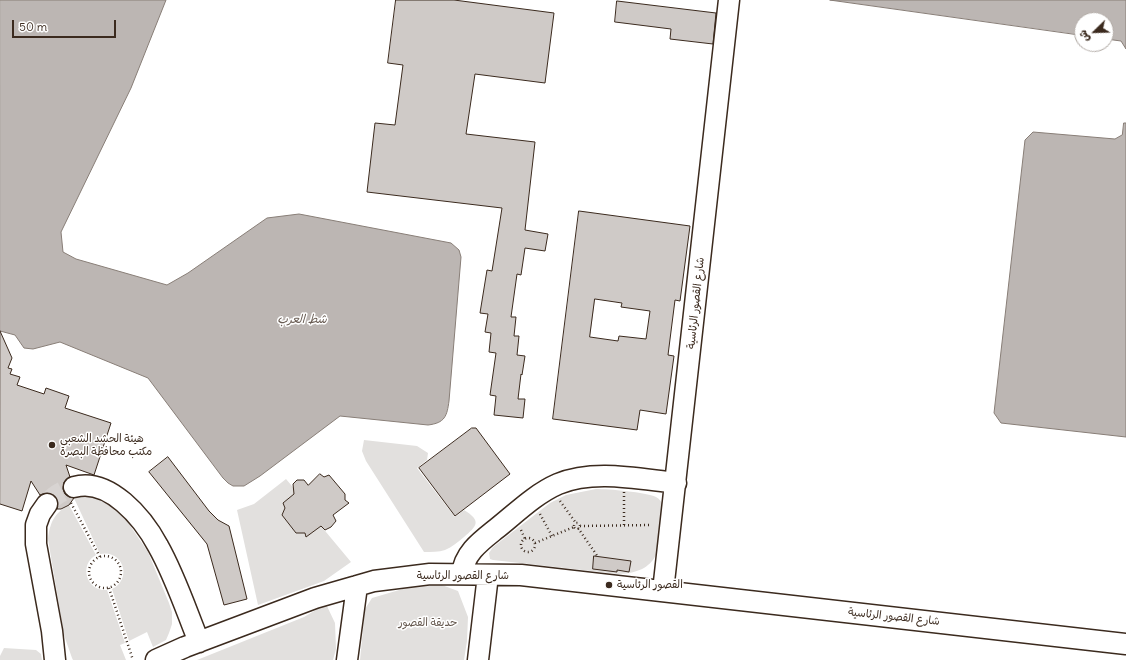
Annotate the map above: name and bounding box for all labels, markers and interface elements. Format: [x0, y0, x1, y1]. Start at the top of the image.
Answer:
scale bar [14, 12, 118, 38]
north arrow [1074, 12, 1114, 52]
text: 50 m [19, 19, 47, 34]
text: ش [1075, 28, 1093, 45]
street label: شارع القصور الرئاسية [685, 256, 707, 350]
water label: شط العرب [277, 313, 327, 327]
place label: هيئة الحشد الشعبي مكتب محافظة البصرة [60, 432, 152, 458]
marker: هيئة الحشد الشعبي مكتب محافظة البصرة [47, 440, 57, 450]
street label: شارع القصور الرئاسية [417, 569, 509, 583]
place label: القصور الرئاسية [617, 578, 683, 592]
marker: القصور الرئاسية [604, 580, 614, 590]
street label: شارع القصور الرئاسية [847, 606, 941, 628]
park label: حديقة القصور [398, 616, 458, 630]

